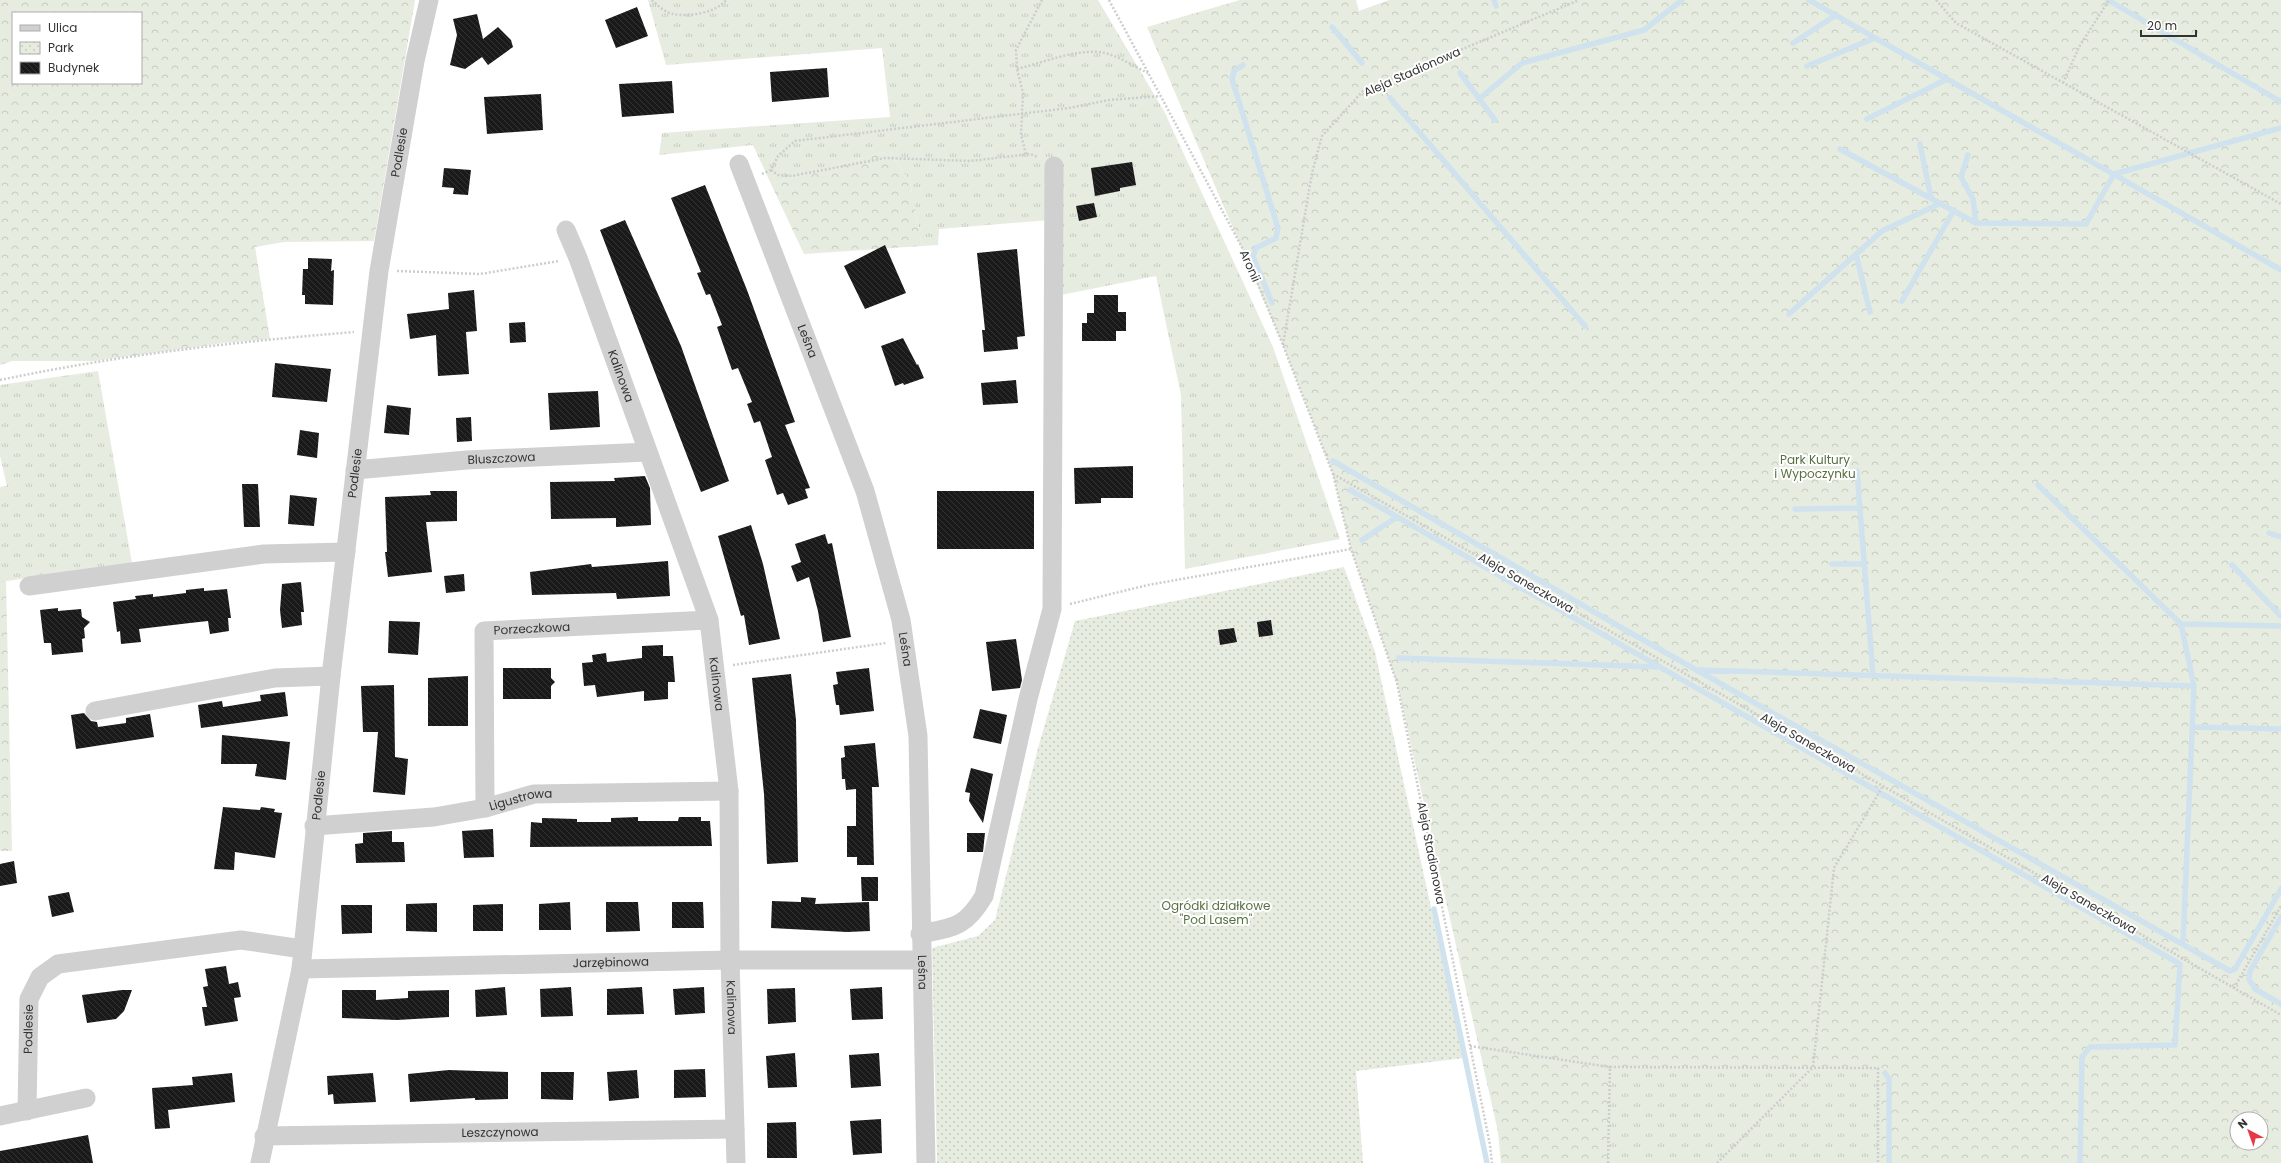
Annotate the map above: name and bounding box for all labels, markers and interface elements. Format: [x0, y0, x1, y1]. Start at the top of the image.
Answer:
legend [12, 12, 142, 84]
scale bar [2141, 12, 2196, 38]
text: 20 m [2147, 17, 2177, 34]
text: Ulica [48, 19, 77, 36]
text: Park [48, 39, 75, 56]
street label: Aleja Stadionowa [1361, 43, 1463, 101]
text: Budynek [48, 59, 100, 76]
street label: Podlesie [386, 126, 411, 178]
street label: Aronii [1236, 247, 1265, 285]
street label: Leśna [794, 322, 822, 360]
street label: Kalinowa [604, 347, 638, 404]
street label: Podlesie [343, 447, 366, 499]
street label: Bluszczowa [467, 448, 536, 468]
park label: Park Kultury i Wypoczynku [1774, 451, 1856, 482]
street label: Aleja Saneczkowa [1475, 548, 1577, 617]
street label: Porzeczkowa [493, 618, 571, 639]
street label: Leśna [895, 631, 917, 668]
street label: Kalinowa [705, 656, 729, 712]
street label: Aleja Saneczkowa [1757, 708, 1859, 777]
street label: Podlesie [307, 769, 329, 821]
street label: Ligustrowa [487, 785, 552, 814]
street label: Aleja Stadionowa [1413, 800, 1450, 906]
street label: Aleja Saneczkowa [2038, 869, 2140, 938]
park label: Ogródki działkowe "Pod Lasem" [1162, 897, 1270, 928]
street label: Jarzębinowa [573, 953, 649, 971]
street label: Leśna [914, 955, 932, 990]
street label: Kalinowa [723, 980, 741, 1035]
street label: Podlesie [19, 1004, 37, 1054]
north arrow [2229, 1111, 2269, 1151]
text: N [2234, 1115, 2251, 1132]
street label: Leszczynowa [461, 1123, 539, 1141]

